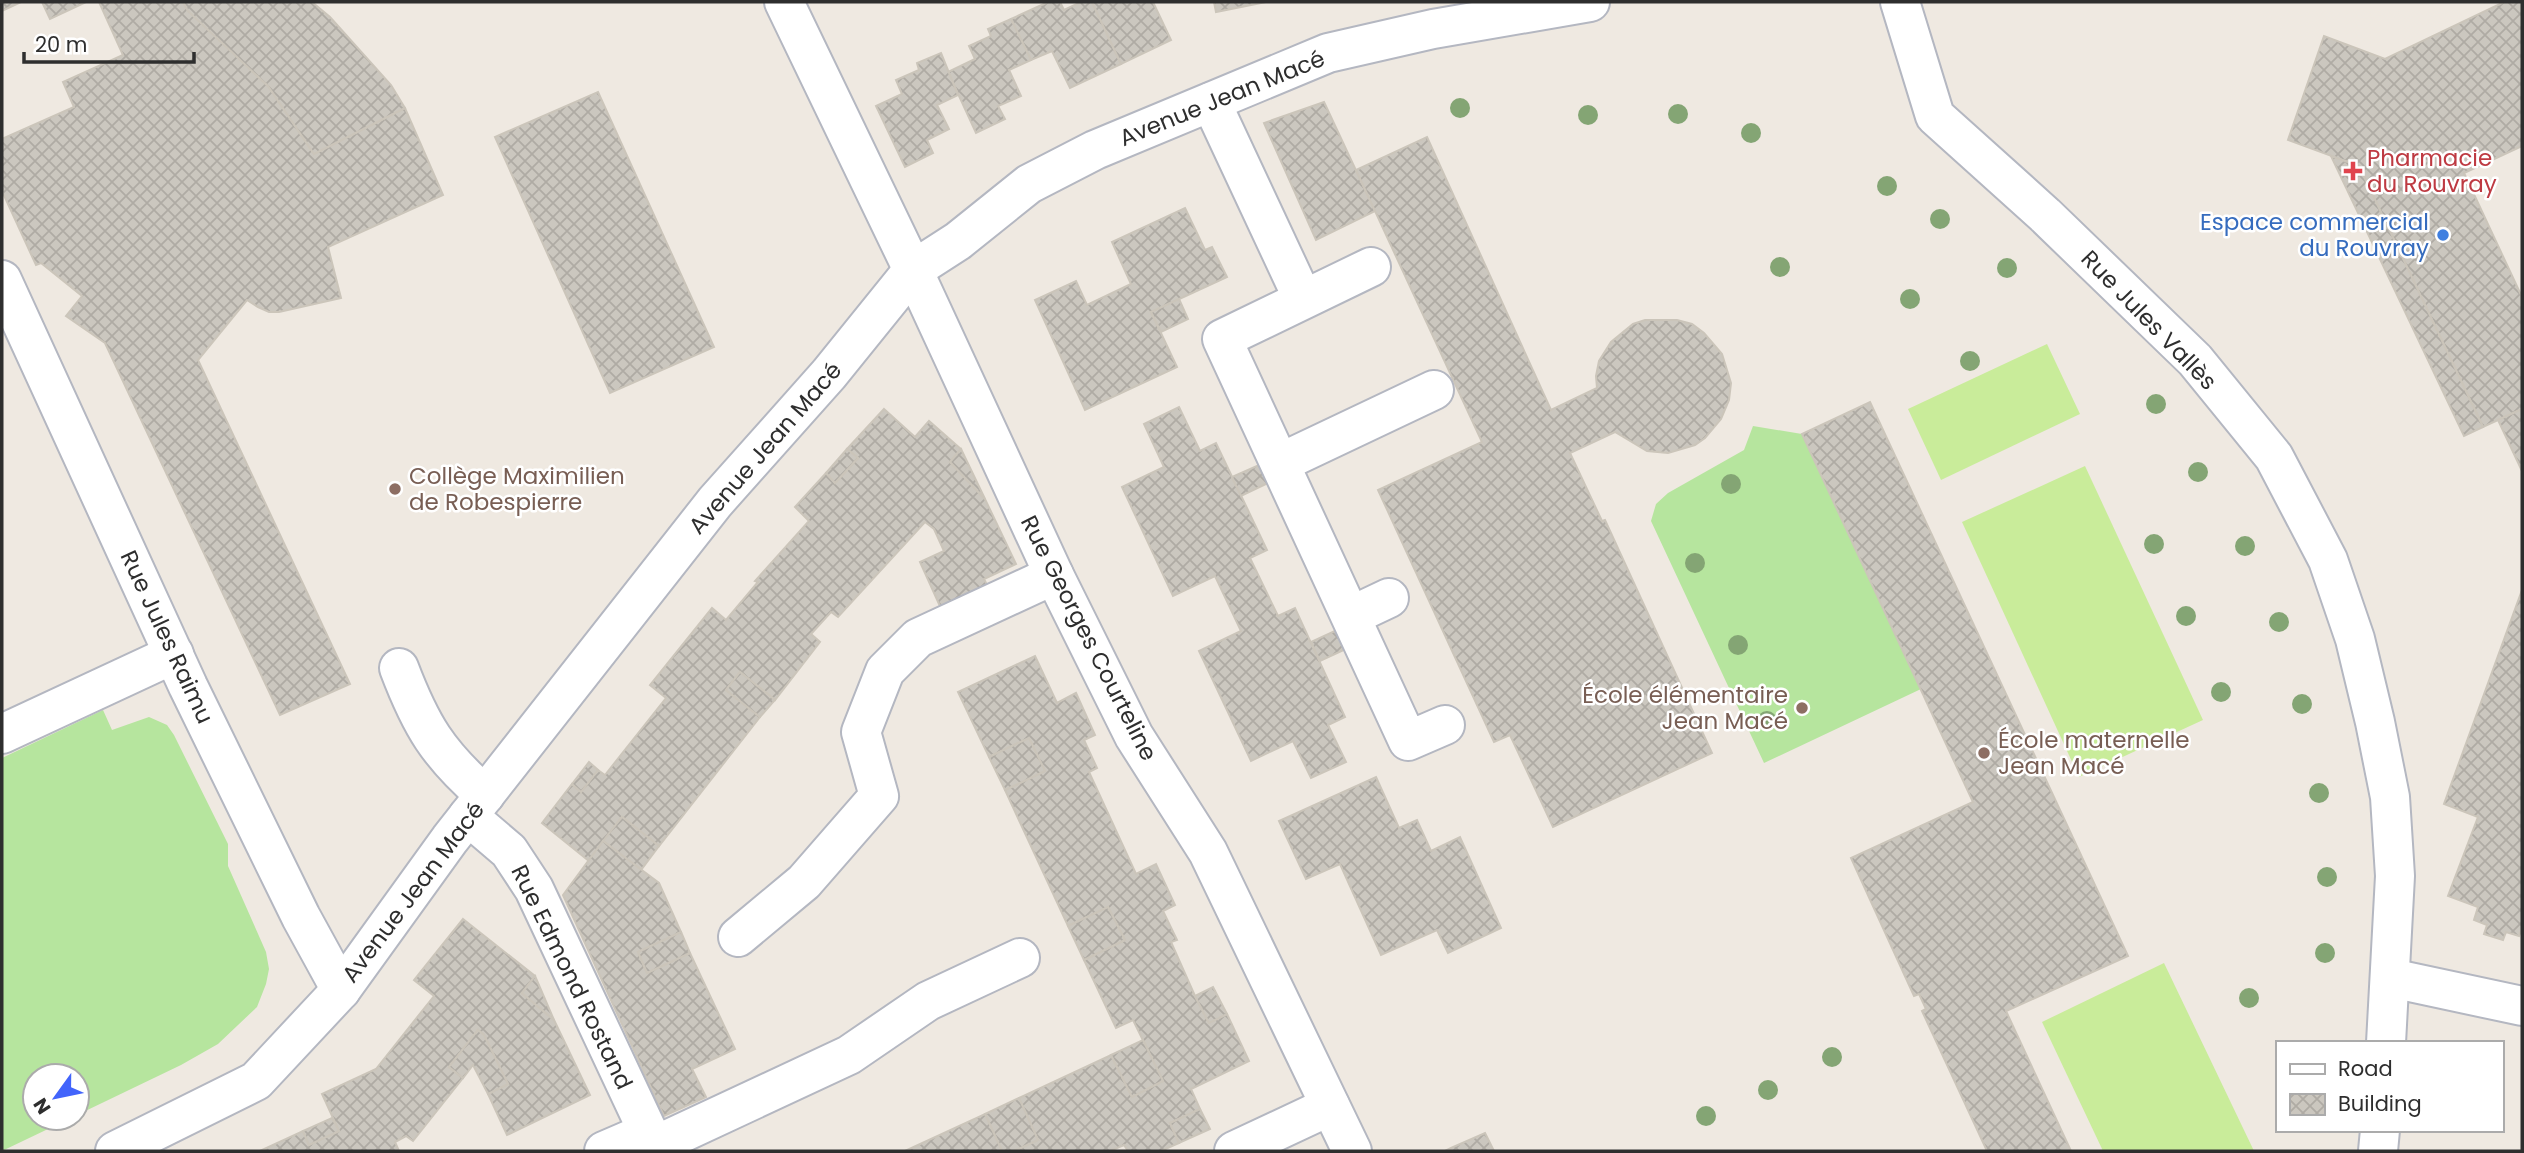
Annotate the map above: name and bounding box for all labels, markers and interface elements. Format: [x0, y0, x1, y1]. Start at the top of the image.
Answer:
scale bar [24, 21, 194, 65]
text: 20 m [35, 30, 88, 59]
street label: Avenue Jean Macé [1115, 42, 1329, 154]
place label: Pharmacie du Rouvray [2367, 142, 2497, 200]
marker: Pharmacie du Rouvray [2345, 163, 2361, 179]
place label: Espace commercial du Rouvray [2200, 206, 2429, 264]
marker: Espace commercial du Rouvray [2435, 227, 2451, 243]
street label: Rue Jules Vallès [2074, 243, 2224, 397]
street label: Avenue Jean Macé [681, 355, 849, 541]
place label: Collège Maximilien de Robespierre [409, 460, 625, 518]
marker: Collège Maximilien de Robespierre [387, 481, 403, 497]
street label: Rue Georges Courteline [1013, 510, 1165, 766]
street label: Rue Jules Raimu [113, 545, 221, 729]
place label: École élémentaire Jean Macé [1582, 679, 1788, 737]
marker: École élémentaire Jean Macé [1794, 700, 1810, 716]
place label: École maternelle Jean Macé [1998, 724, 2190, 782]
marker: École maternelle Jean Macé [1976, 745, 1992, 761]
street label: Avenue Jean Macé [334, 795, 492, 989]
street label: Rue Edmond Rostand [504, 859, 640, 1095]
legend [2276, 1041, 2503, 1132]
text: Road [2338, 1054, 2393, 1083]
north arrow [21, 1062, 91, 1132]
text: Building [2338, 1089, 2422, 1118]
text: N [27, 1093, 57, 1119]

